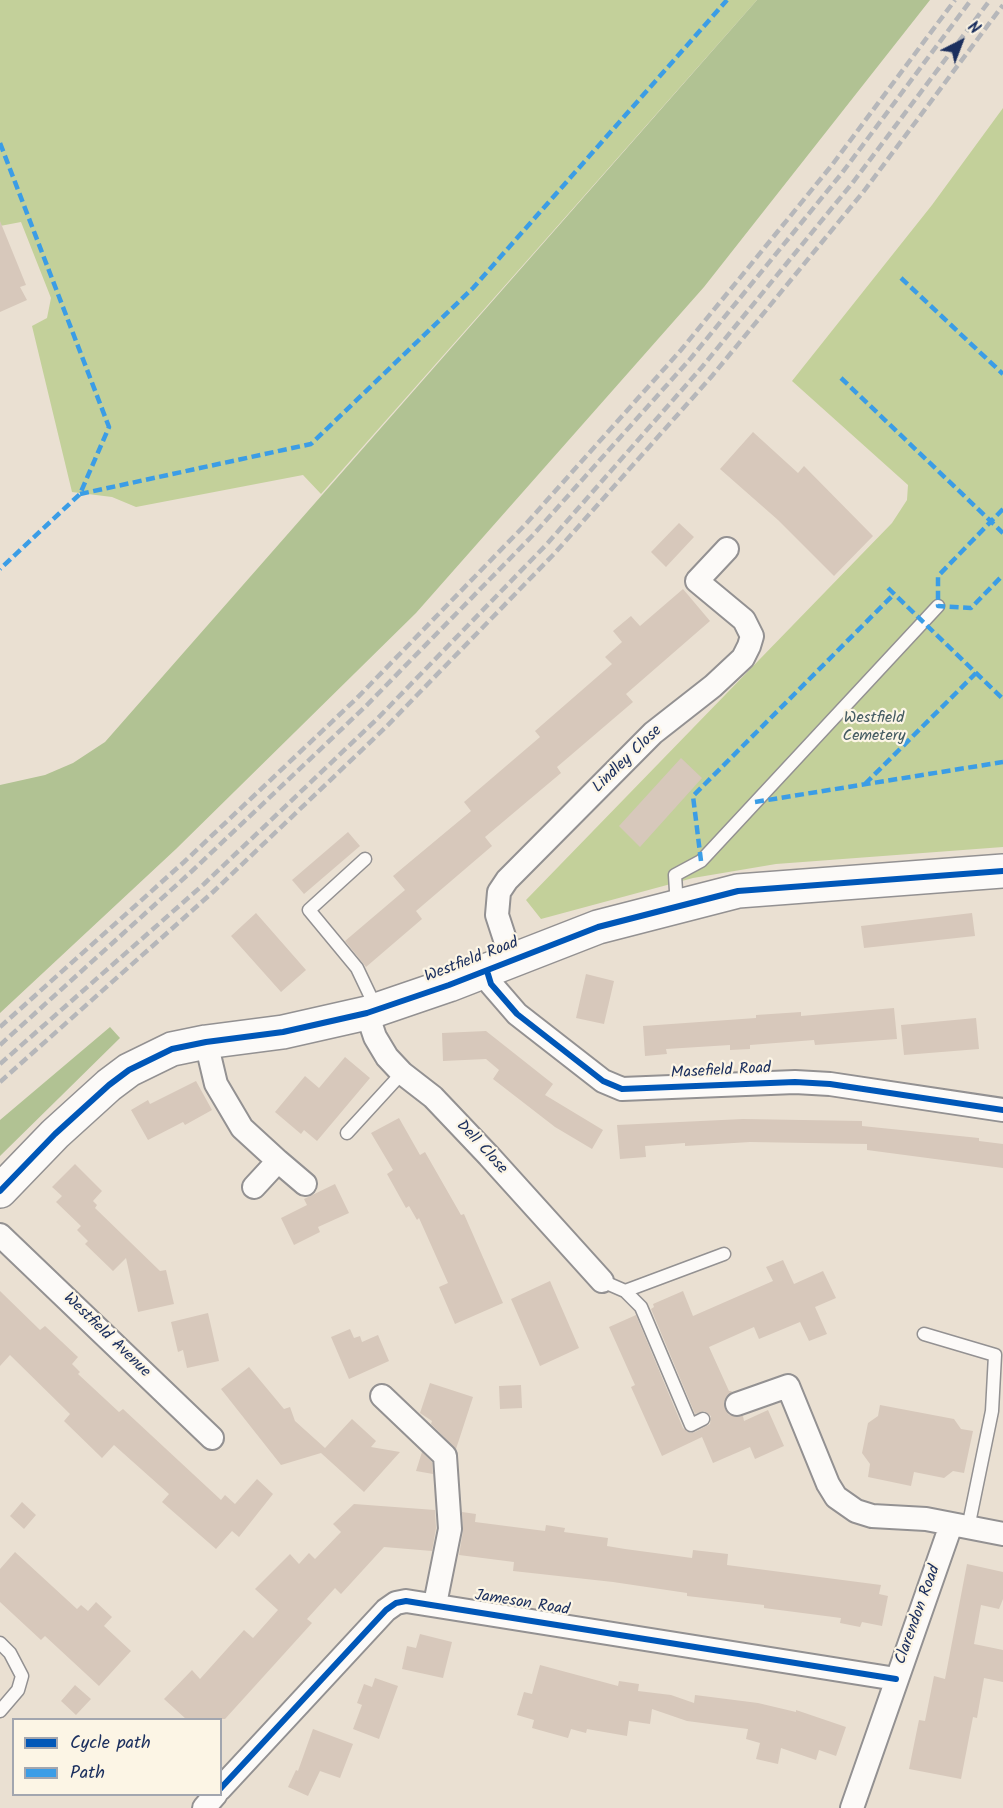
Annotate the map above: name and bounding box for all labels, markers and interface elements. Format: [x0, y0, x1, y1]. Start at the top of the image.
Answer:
north arrow [931, 12, 991, 72]
text: N [961, 16, 985, 41]
park label: Westfield Cemetery [843, 709, 905, 747]
street label: Lindley Close [589, 722, 667, 798]
street label: Westfield Road [422, 934, 522, 988]
street label: Masefield Road [670, 1060, 772, 1084]
street label: Dell Close [451, 1117, 511, 1179]
street label: Westfield Avenue [58, 1290, 154, 1382]
street label: Clarendon Road [892, 1563, 946, 1667]
street label: Jameson Road [473, 1587, 571, 1621]
legend [12, 1718, 222, 1796]
text: Cycle path [70, 1729, 151, 1758]
text: Path [70, 1759, 105, 1788]

